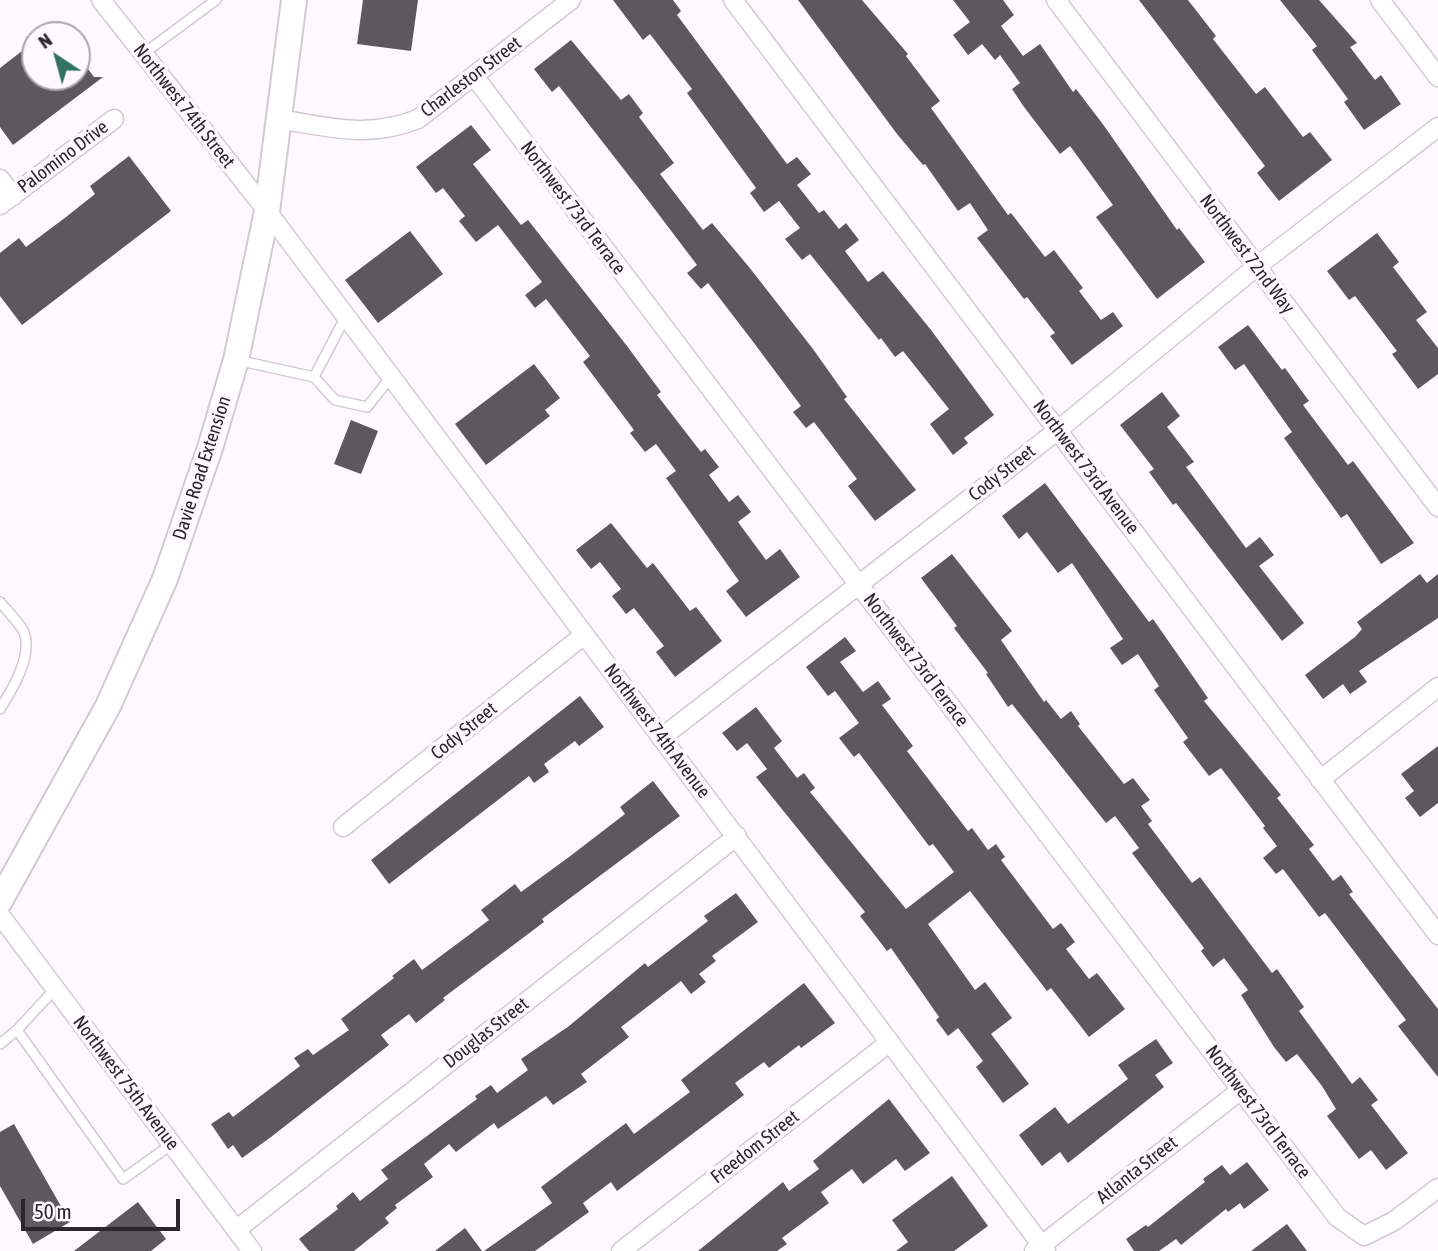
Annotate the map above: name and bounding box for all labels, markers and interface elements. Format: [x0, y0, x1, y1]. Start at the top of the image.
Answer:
north arrow [21, 21, 91, 91]
text: N [34, 28, 56, 53]
street label: Charleston Street [416, 32, 526, 122]
street label: Northwest 74th Street [128, 39, 240, 173]
street label: Palomino Drive [13, 116, 113, 198]
street label: Northwest 73rd Terrace [515, 137, 631, 279]
street label: Northwest 72nd Way [1195, 190, 1299, 318]
street label: Davie Road Extension [168, 393, 236, 543]
street label: Northwest 73rd Avenue [1028, 395, 1144, 539]
street label: Cody Street [964, 440, 1040, 506]
street label: Northwest 73rd Terrace [858, 589, 974, 731]
street label: Northwest 74th Avenue [599, 659, 715, 803]
street label: Cody Street [426, 697, 502, 765]
street label: Douglas Street [439, 993, 533, 1073]
street label: Northwest 75th Avenue [68, 1011, 184, 1155]
street label: Northwest 73rd Terrace [1200, 1041, 1316, 1183]
street label: Freedom Street [706, 1105, 804, 1189]
street label: Atlanta Street [1092, 1131, 1182, 1209]
scale bar [24, 1184, 184, 1228]
text: 50 m [34, 1199, 72, 1223]

